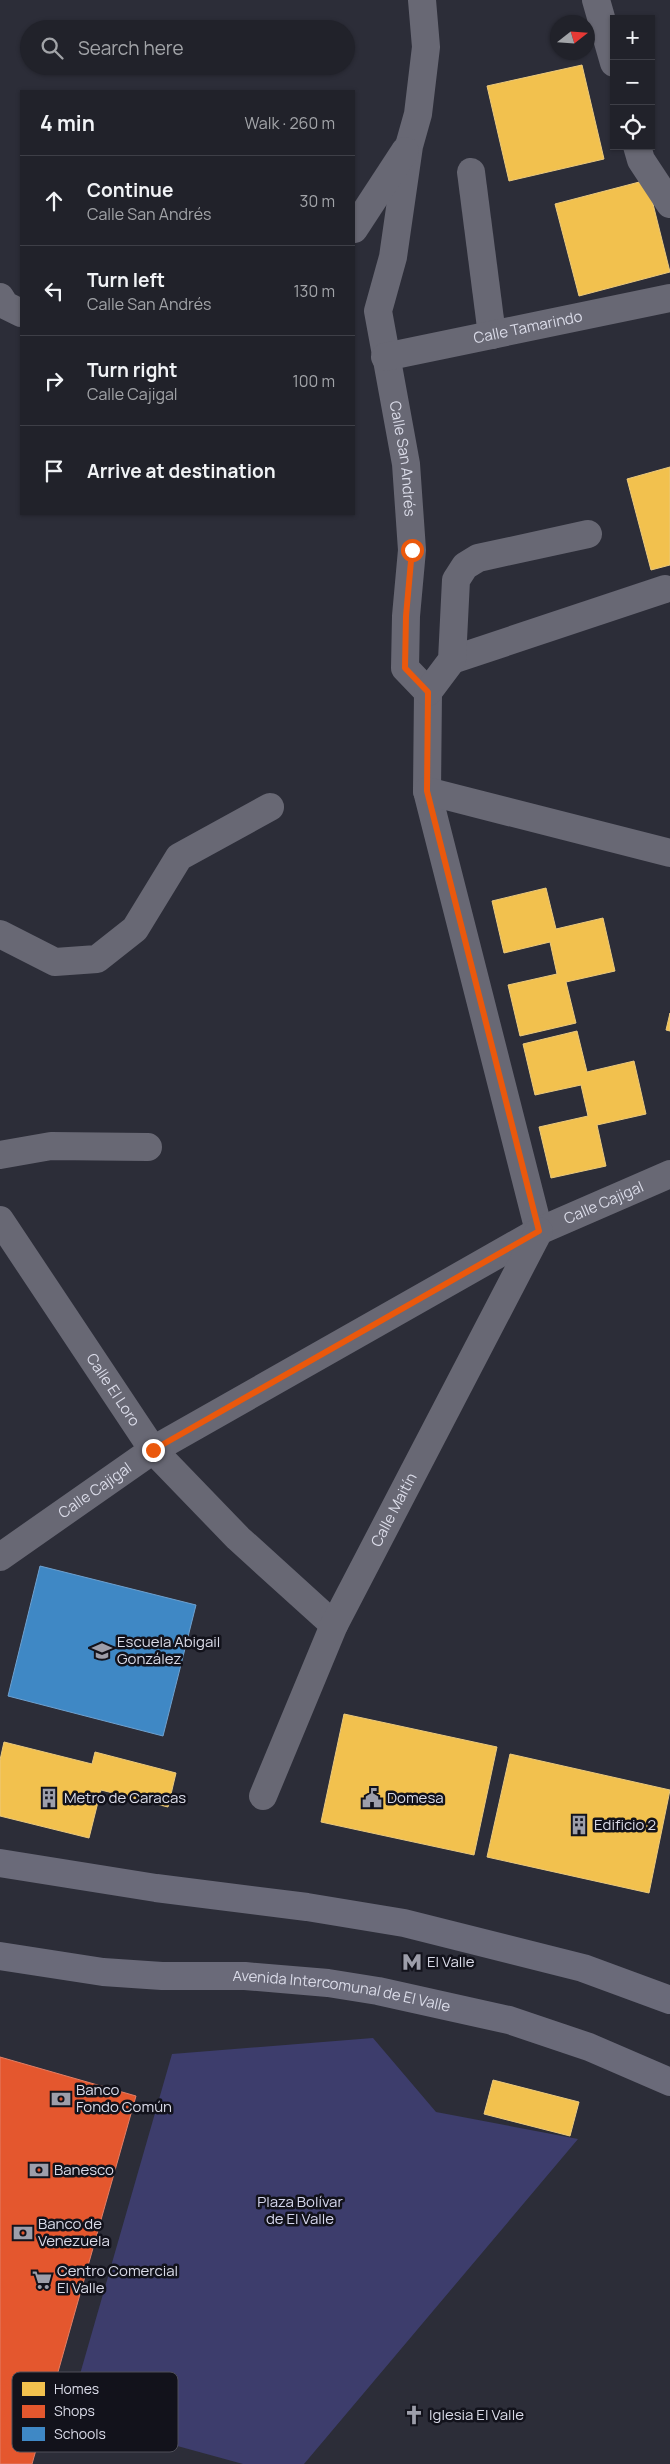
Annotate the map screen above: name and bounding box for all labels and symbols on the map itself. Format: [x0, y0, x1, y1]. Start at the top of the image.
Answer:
north arrow [550, 15, 595, 60]
street label: Calle Tamarindo [471, 305, 584, 348]
street label: Calle San Andrés [385, 399, 421, 517]
route start [401, 539, 424, 562]
street label: Calle Cajigal [560, 1176, 647, 1229]
street label: Calle El Loro [81, 1349, 145, 1430]
route end [142, 1439, 165, 1462]
street label: Calle Cajigal [54, 1457, 136, 1523]
street label: Calle Maitín [366, 1469, 421, 1550]
place label: Escuela Abigail González [117, 1631, 220, 1669]
school or university icon: Escuela Abigail González [91, 1640, 113, 1662]
building icon: Metro de Caracas [38, 1787, 60, 1809]
place label: Metro de Caracas [64, 1787, 186, 1808]
public building icon: Domesa [361, 1787, 383, 1809]
place label: Domesa [387, 1787, 444, 1808]
building icon: Edificio 2 [568, 1814, 590, 1836]
place label: Edificio 2 [594, 1814, 656, 1835]
metro station icon: El Valle [401, 1951, 423, 1973]
place label: El Valle [427, 1951, 475, 1972]
street label: Avenida Intercomunal de El Valle [232, 1965, 453, 2017]
place label: Banco Fondo Común [76, 2079, 172, 2117]
bank icon: Banco Fondo Común [50, 2088, 72, 2110]
bank icon: Banesco [28, 2159, 50, 2181]
place label: Banesco [54, 2159, 114, 2180]
park label: Plaza Bolívar de El Valle [257, 2191, 343, 2229]
place label: Banco de Venezuela [38, 2213, 110, 2251]
bank icon: Banco de Venezuela [12, 2222, 34, 2244]
place label: Centro Comercial El Valle [57, 2260, 178, 2298]
supermarket icon: Centro Comercial El Valle [31, 2269, 53, 2291]
legend [12, 2372, 178, 2452]
text: Homes [54, 2379, 99, 2398]
text: Shops [54, 2401, 95, 2420]
church icon: Iglesia El Valle [403, 2404, 425, 2426]
place label: Iglesia El Valle [429, 2404, 524, 2425]
text: Schools [54, 2424, 106, 2443]

